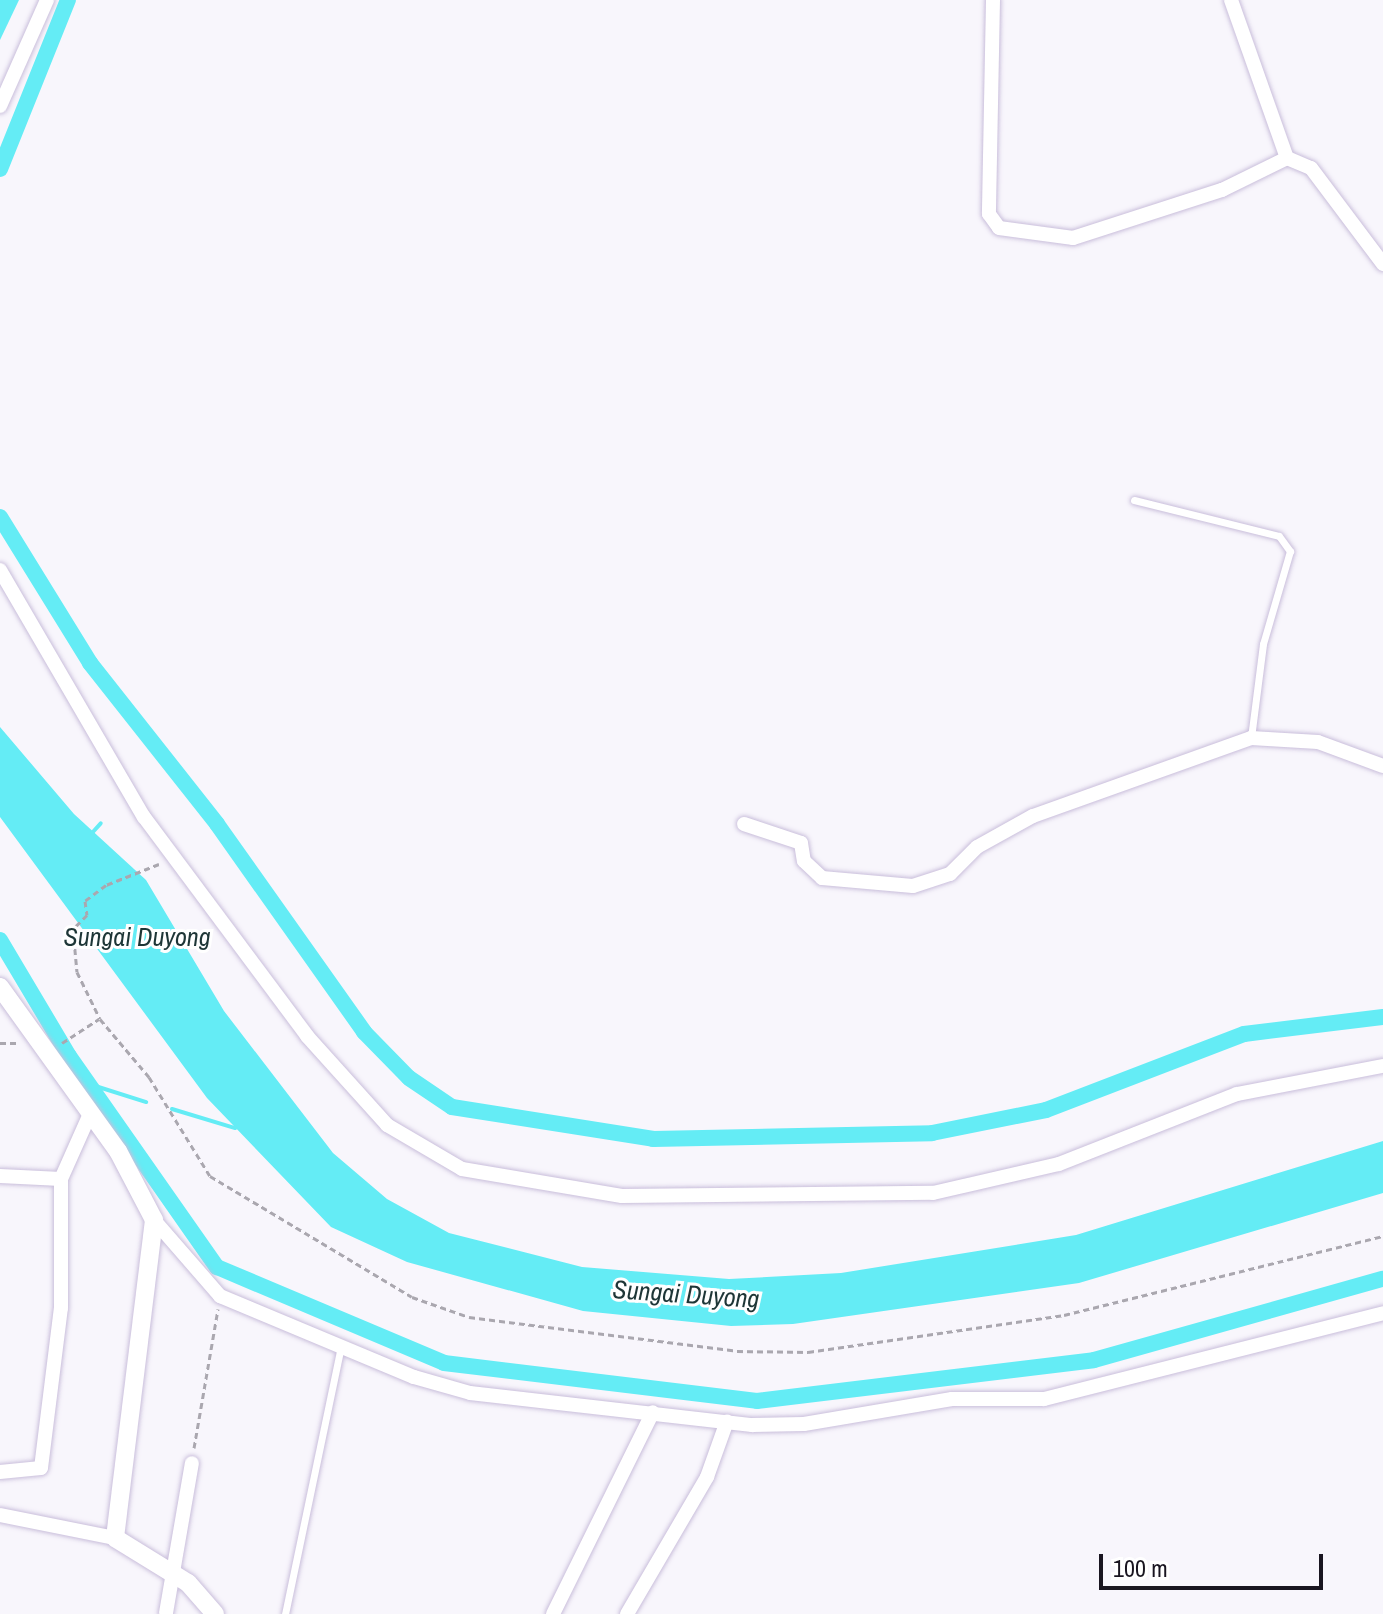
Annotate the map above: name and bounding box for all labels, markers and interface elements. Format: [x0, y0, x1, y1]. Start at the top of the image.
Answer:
water label: Sungai Duyong [64, 921, 210, 953]
water label: Sungai Duyong [612, 1273, 760, 1315]
scale bar [1103, 1538, 1327, 1588]
text: 100 m [1113, 1552, 1168, 1584]

